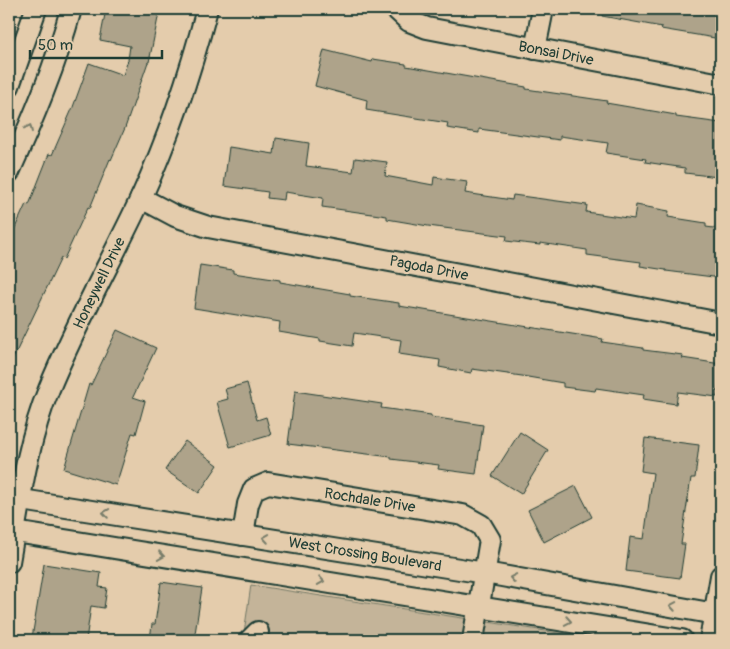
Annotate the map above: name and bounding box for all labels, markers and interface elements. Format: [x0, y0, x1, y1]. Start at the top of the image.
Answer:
scale bar [30, 28, 162, 60]
text: 50 m [38, 36, 73, 55]
street label: Bonsai Drive [517, 37, 596, 70]
one-way arrow [23, 124, 33, 133]
street label: Honeywell Drive [69, 234, 130, 332]
street label: Pagoda Drive [388, 252, 471, 286]
street label: Rochdale Drive [323, 484, 417, 517]
one-way arrow [101, 509, 110, 519]
street label: West Crossing Boulevard [287, 533, 443, 576]
one-way arrow [262, 534, 271, 544]
one-way arrow [156, 550, 165, 560]
one-way arrow [509, 574, 518, 584]
one-way arrow [317, 576, 325, 586]
one-way arrow [669, 602, 678, 612]
one-way arrow [563, 616, 572, 626]

